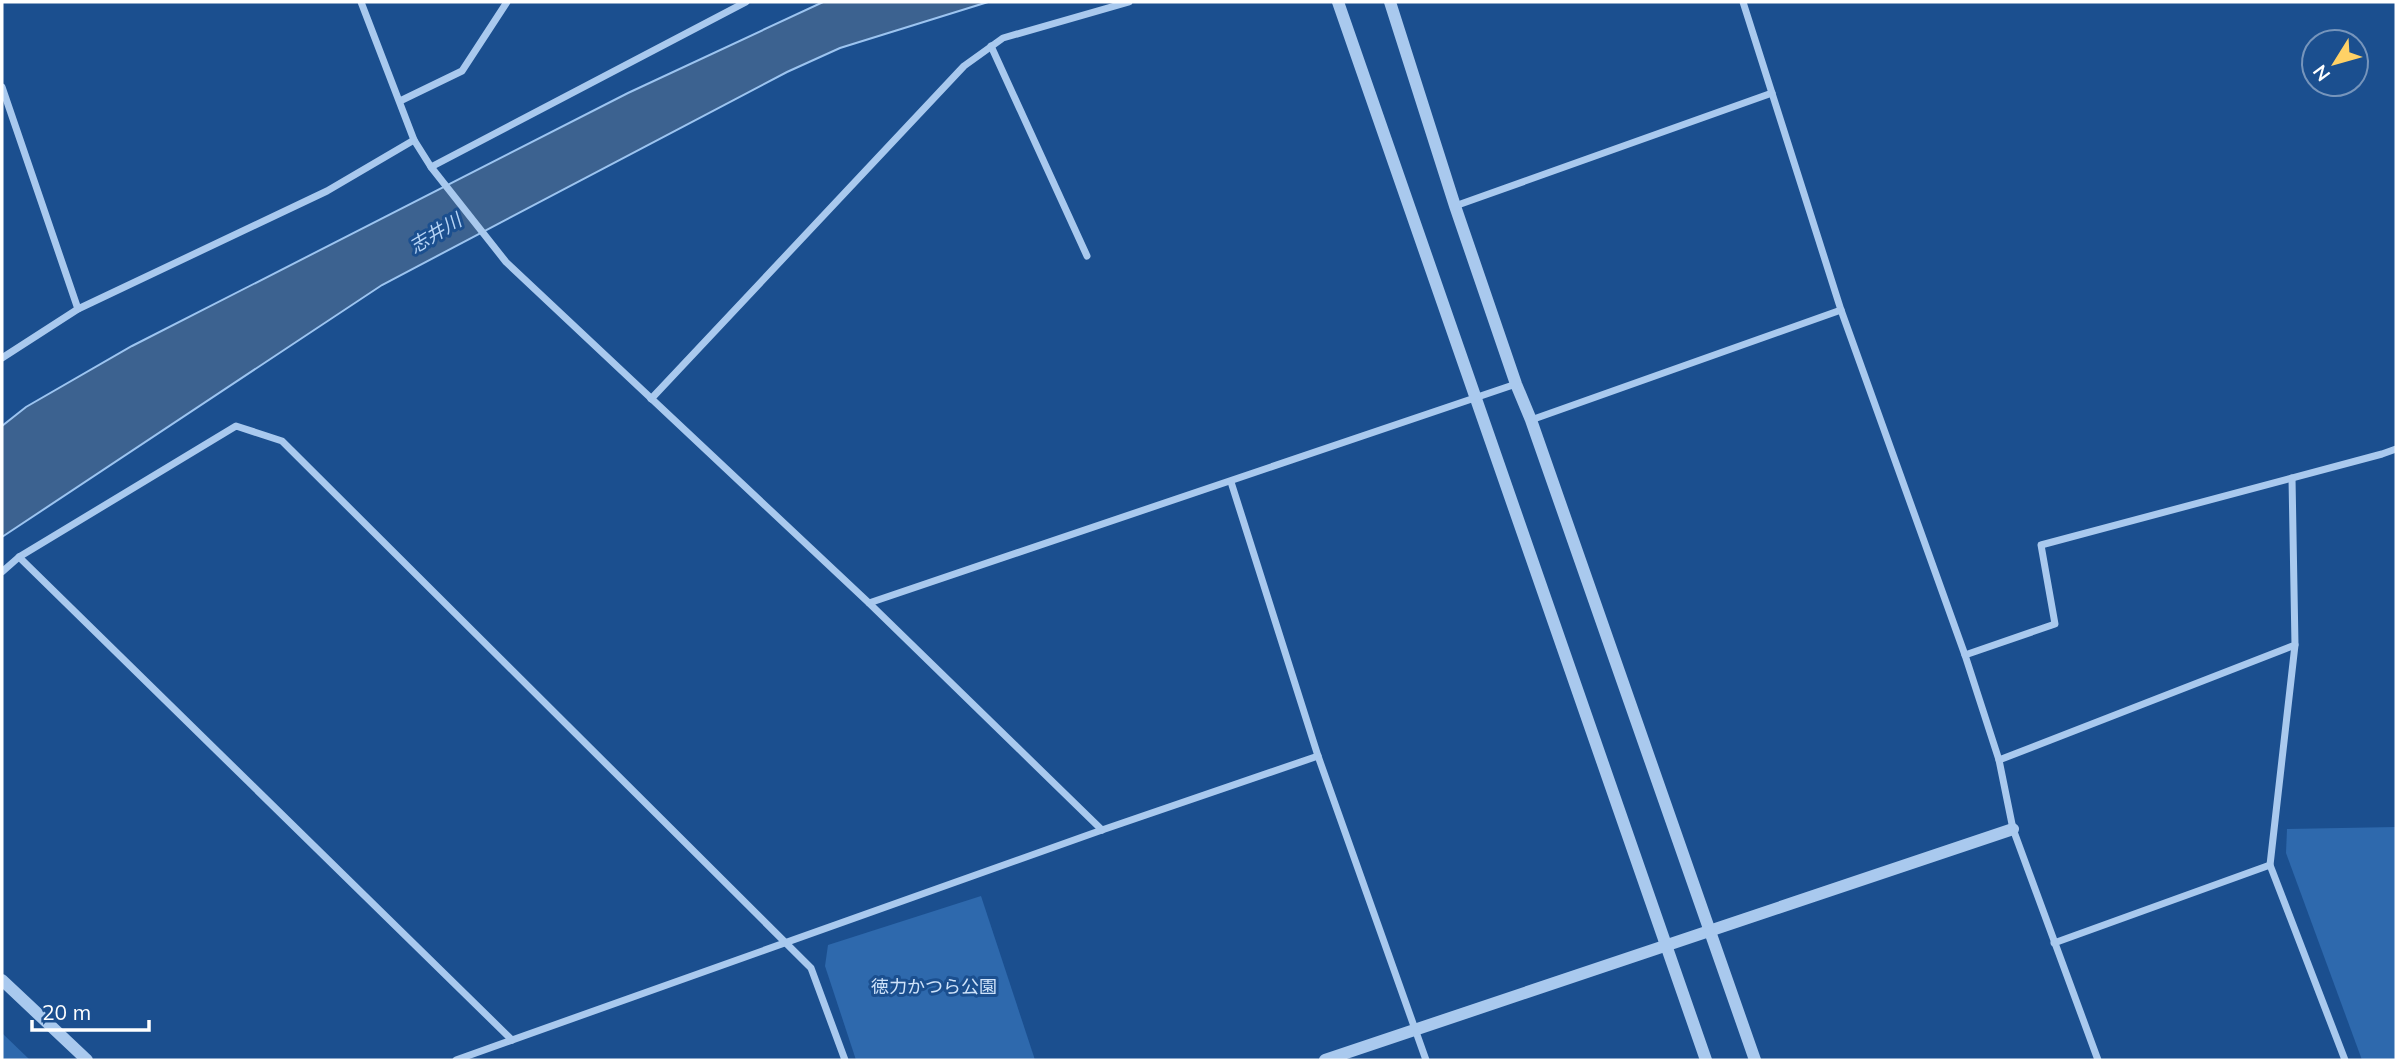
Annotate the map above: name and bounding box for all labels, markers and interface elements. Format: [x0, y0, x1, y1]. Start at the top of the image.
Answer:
north arrow [2300, 28, 2370, 98]
text: N [2308, 60, 2335, 86]
water label: 志井川 [404, 207, 467, 258]
park label: 徳力かつら公園 [871, 975, 997, 998]
scale bar [32, 988, 149, 1032]
text: 20 m [42, 999, 91, 1025]

